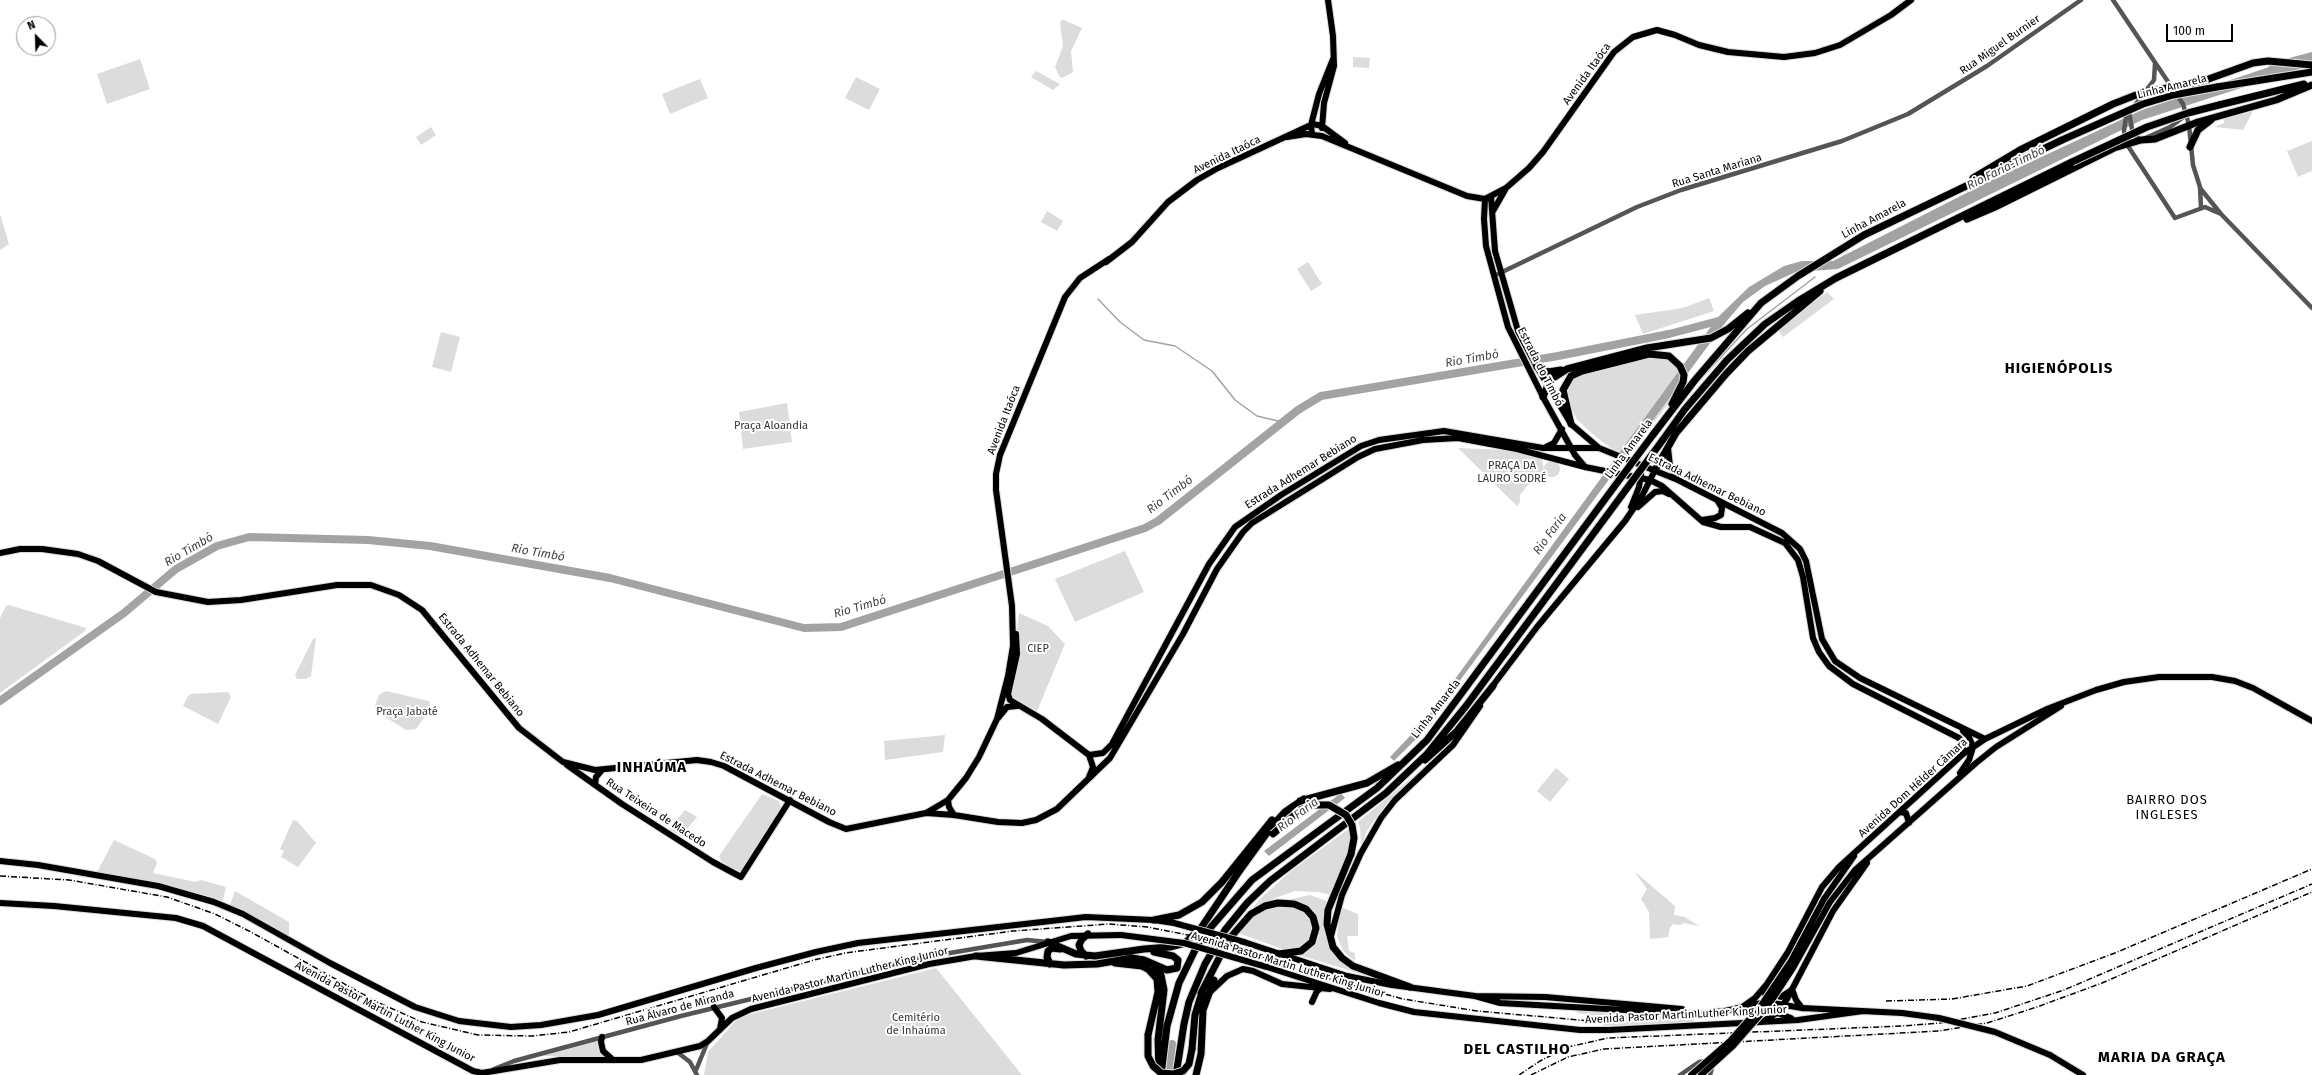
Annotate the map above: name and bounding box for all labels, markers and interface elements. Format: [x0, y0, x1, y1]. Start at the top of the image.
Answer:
street label: Rua Miguel Burnier [1957, 12, 2043, 78]
north arrow [16, 16, 56, 56]
scale bar [2168, 16, 2235, 42]
text: N [26, 18, 37, 33]
text: 100 m [2173, 24, 2205, 38]
street label: Avenida Itaóca [1560, 40, 1614, 108]
street label: Linha Amarela [2136, 72, 2208, 102]
street label: Avenida Itaóca [1191, 133, 1263, 177]
water label: Rio Faria-Timbó [1965, 143, 2047, 193]
street label: Rua Santa Mariana [1670, 151, 1764, 191]
street label: Linha Amarela [1839, 196, 1909, 242]
street label: Estrada do Timbó [1514, 325, 1566, 409]
water label: Rio Timbó [1444, 347, 1500, 371]
district label: HIGIENÓPOLIS [2005, 360, 2113, 378]
street label: Avenida Itaóca [985, 383, 1023, 457]
street label: Linha Amarela [1602, 417, 1656, 481]
park label: Praça Aloandia [734, 419, 808, 433]
street label: Estrada Adhemar Bebiano [1243, 432, 1359, 512]
street label: Estrada Adhemar Bebiano [1646, 451, 1768, 519]
park label: PRAÇA DA LAURO SODRÉ [1477, 459, 1547, 485]
water label: Rio Timbó [1144, 473, 1196, 517]
water label: Rio Faria [1530, 511, 1570, 557]
water label: Rio Timbó [162, 530, 216, 570]
water label: Rio Timbó [510, 541, 566, 565]
water label: Rio Timbó [832, 593, 888, 621]
street label: Estrada Adhemar Bebiano [435, 611, 527, 719]
park label: CIEP [1027, 642, 1049, 656]
street label: Linha Amarela [1409, 677, 1463, 741]
park label: Praça Jabaté [376, 705, 438, 719]
street label: Avenida Dom Hélder Câmara [1856, 736, 1970, 840]
street label: Estrada Adhemar Bebiano [717, 749, 839, 819]
district label: INHAÚMA [617, 759, 687, 777]
street label: Rua Teixeira de Macedo [603, 776, 709, 850]
district label: BAIRRO DOS INGLESES [2126, 792, 2208, 823]
water label: Rio Faria [1275, 795, 1321, 835]
street label: Avenida Pastor Martin Luther King Junior [1189, 929, 1387, 1001]
street label: Avenida Pastor Martin Luther King Junior [750, 944, 950, 1006]
street label: Avenida Pastor Martin Luther King Junior [293, 959, 477, 1065]
street label: Rua Álvaro de Miranda [624, 987, 736, 1029]
street label: Avenida Pastor Martin Luther King Junior [1585, 1003, 1787, 1027]
park label: Cemitério de Inhaúma [886, 1011, 946, 1037]
district label: DEL CASTILHO [1463, 1041, 1571, 1059]
district label: MARIA DA GRAÇA [2098, 1049, 2226, 1067]

